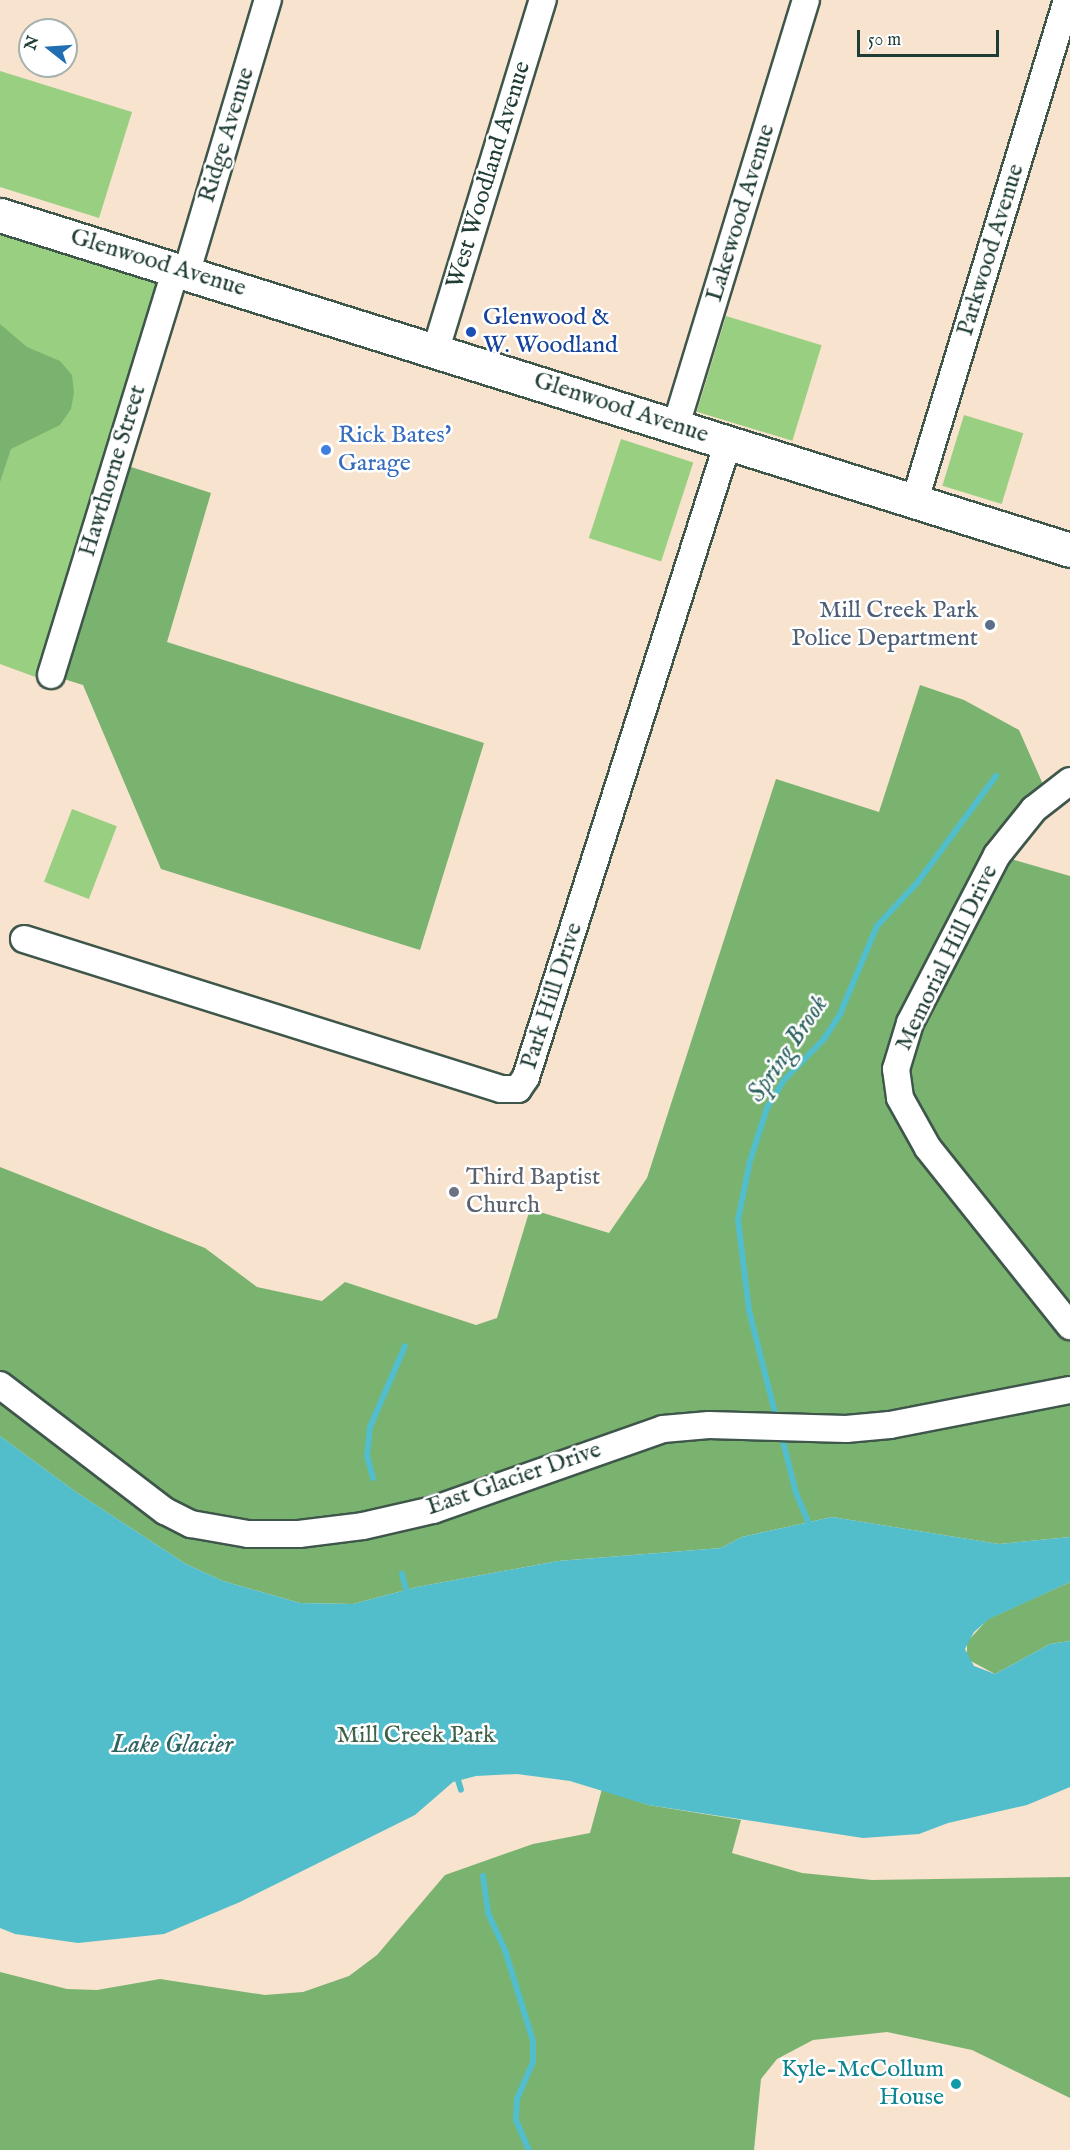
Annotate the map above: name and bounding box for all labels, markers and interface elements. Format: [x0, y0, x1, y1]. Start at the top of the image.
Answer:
north arrow [18, 18, 78, 78]
scale bar [860, 18, 1002, 56]
text: 50 m [868, 29, 901, 52]
text: N [21, 34, 44, 53]
street label: West Woodland Avenue [441, 58, 537, 292]
street label: Ridge Avenue [193, 64, 261, 206]
street label: Lakewood Avenue [700, 121, 782, 305]
street label: Parkwood Avenue [951, 161, 1031, 339]
street label: Glenwood Avenue [67, 223, 249, 303]
place label: Glenwood & W. Woodland [483, 304, 618, 360]
marker: Glenwood & W. Woodland [464, 325, 478, 339]
street label: Glenwood Avenue [530, 366, 712, 450]
street label: Hawthorne Street [73, 382, 153, 560]
place label: Rick Bates' Garage [338, 422, 451, 478]
marker: Rick Bates' Garage [319, 443, 333, 457]
place label: Mill Creek Park Police Department [791, 597, 978, 653]
marker: Mill Creek Park Police Department [983, 618, 997, 632]
street label: Memorial Hill Drive [889, 860, 1005, 1056]
street label: Park Hill Drive [515, 919, 589, 1073]
water label: Spring Brook [741, 990, 835, 1108]
place label: Third Baptist Church [466, 1164, 600, 1220]
marker: Third Baptist Church [447, 1185, 461, 1199]
street label: East Glacier Drive [423, 1436, 605, 1522]
park label: Mill Creek Park [336, 1722, 496, 1750]
water label: Lake Glacier [111, 1729, 233, 1761]
place label: Kyle-McCollum House [781, 2056, 944, 2112]
marker: Kyle-McCollum House [949, 2077, 963, 2091]

